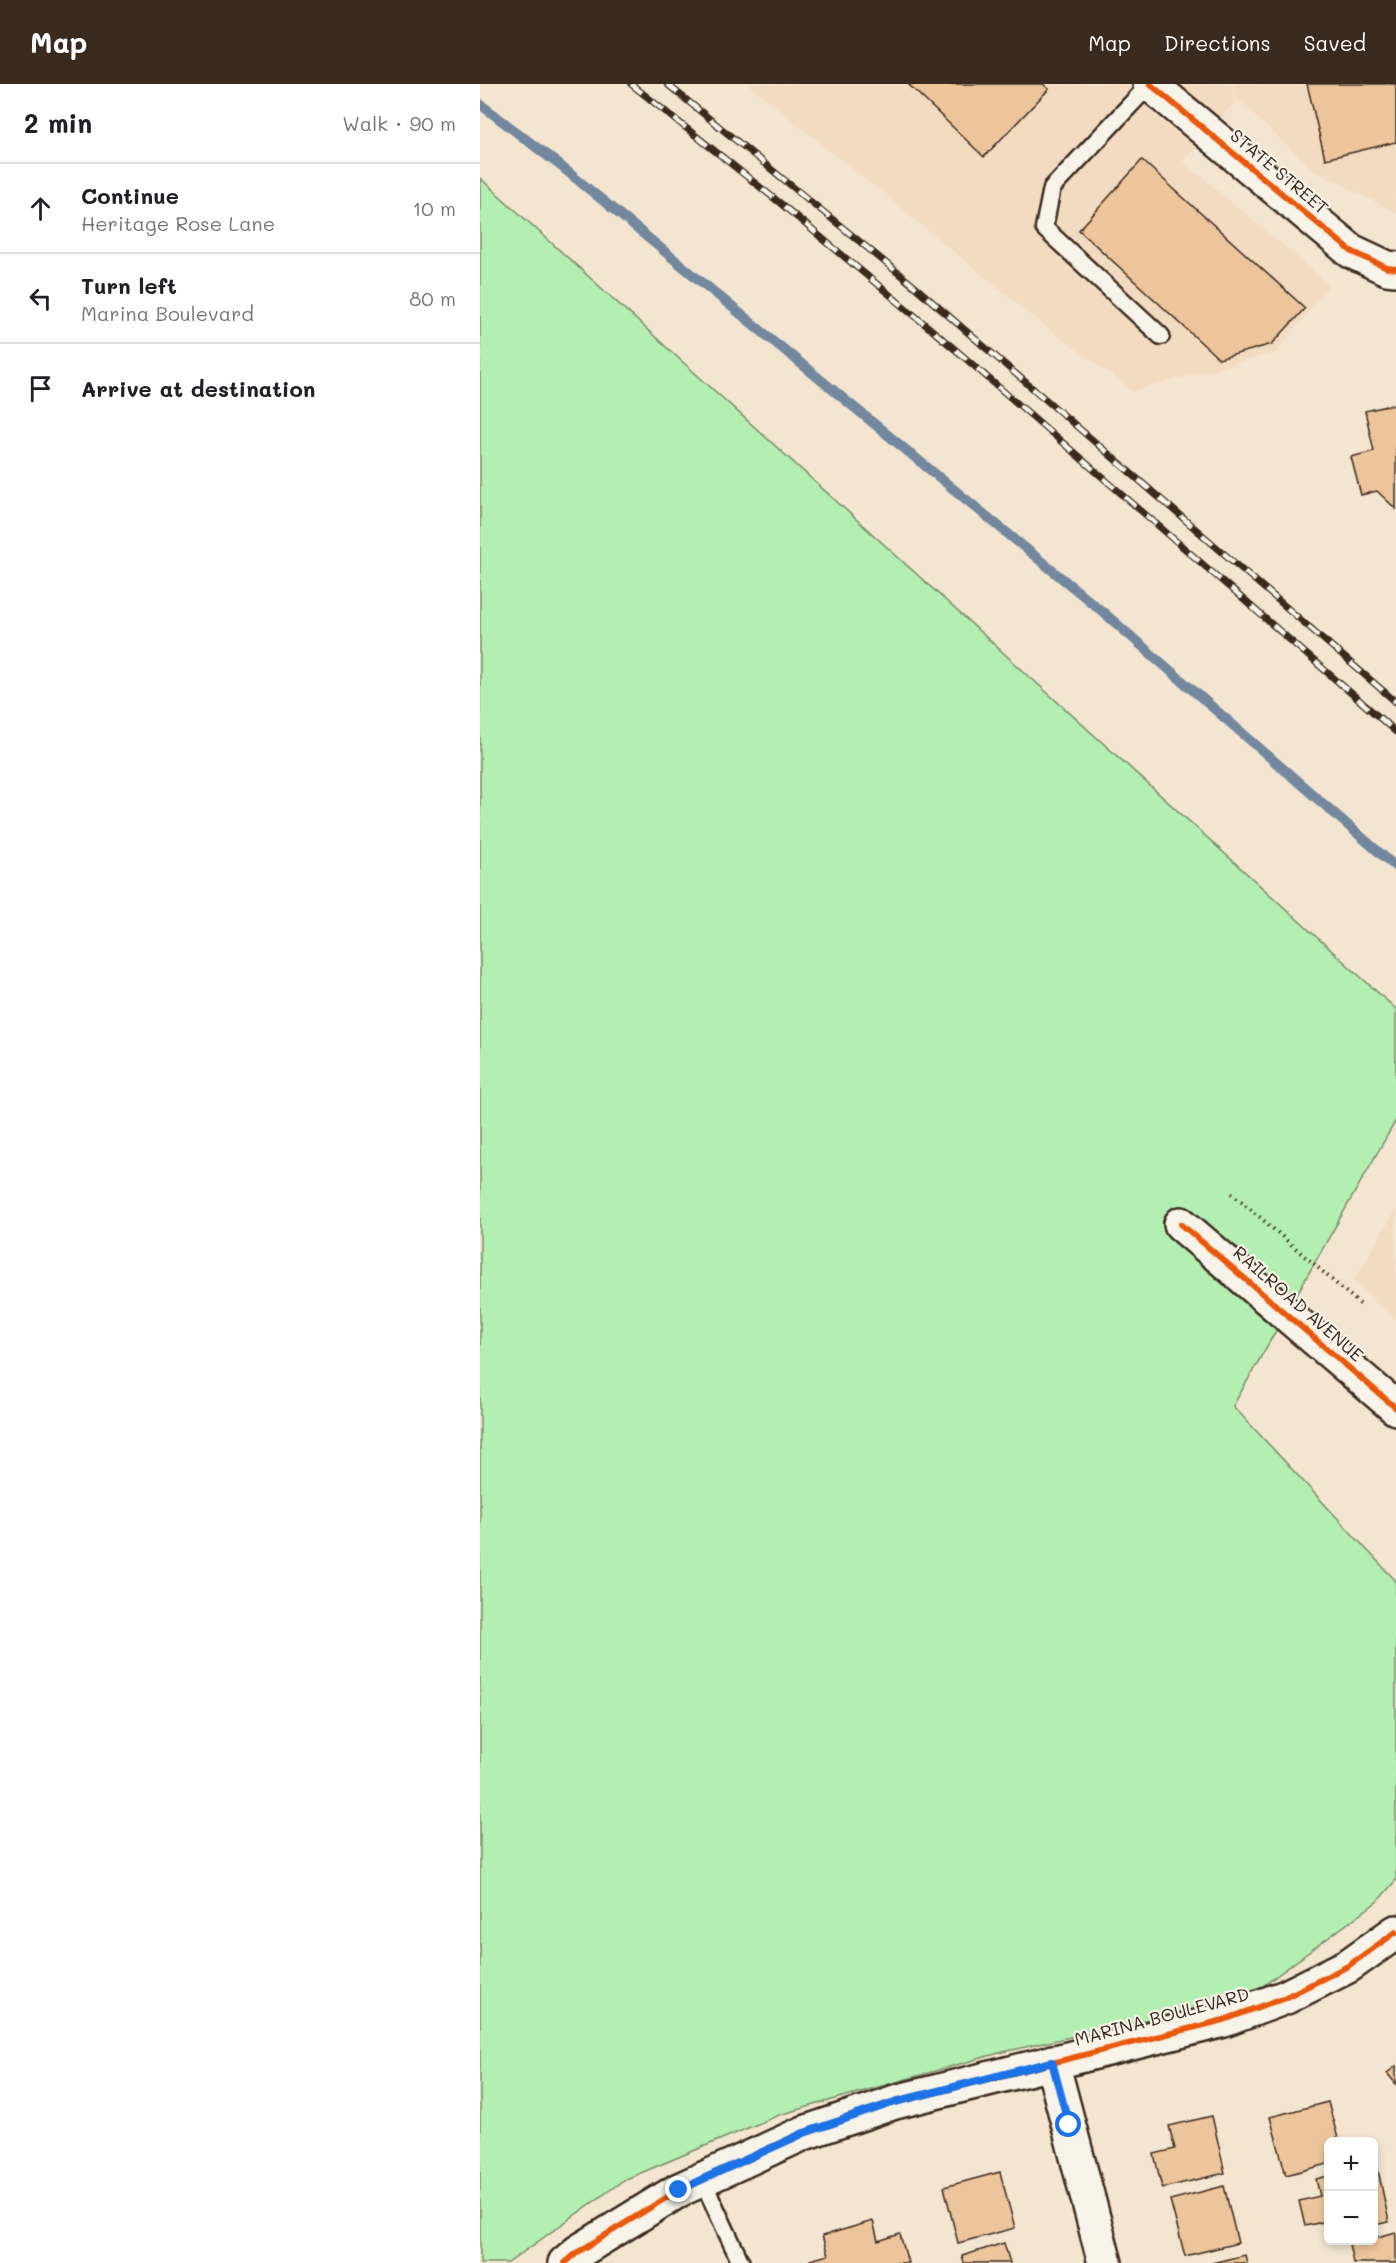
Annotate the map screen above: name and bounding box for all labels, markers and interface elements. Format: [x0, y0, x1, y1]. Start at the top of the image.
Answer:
text: Map [30, 24, 87, 60]
text: Map [1088, 29, 1131, 56]
text: Directions [1164, 29, 1271, 56]
text: Saved [1304, 29, 1366, 56]
text: 2 min [24, 106, 92, 140]
text: Walk · 90 m [342, 110, 456, 136]
street label: STATE STREET [1226, 123, 1334, 219]
text: Continue [81, 181, 179, 210]
icon: ahead [24, 192, 57, 225]
text: 10 m [412, 195, 456, 221]
text: Heritage Rose Lane [81, 210, 275, 236]
text: Turn left [81, 271, 177, 300]
icon: left [24, 282, 57, 315]
text: 80 m [409, 285, 456, 311]
text: Marina Boulevard [81, 300, 254, 326]
icon: arrive [24, 372, 57, 405]
text: Arrive at destination [81, 374, 316, 403]
street label: RAILROAD AVENUE [1229, 1240, 1369, 1366]
street label: MARINA BOULEVARD [1072, 1981, 1252, 2051]
route start [1055, 2111, 1081, 2137]
map controls [1324, 2137, 1378, 2245]
button: + [1324, 2137, 1378, 2191]
route end [665, 2176, 691, 2202]
button: − [1324, 2191, 1378, 2245]

